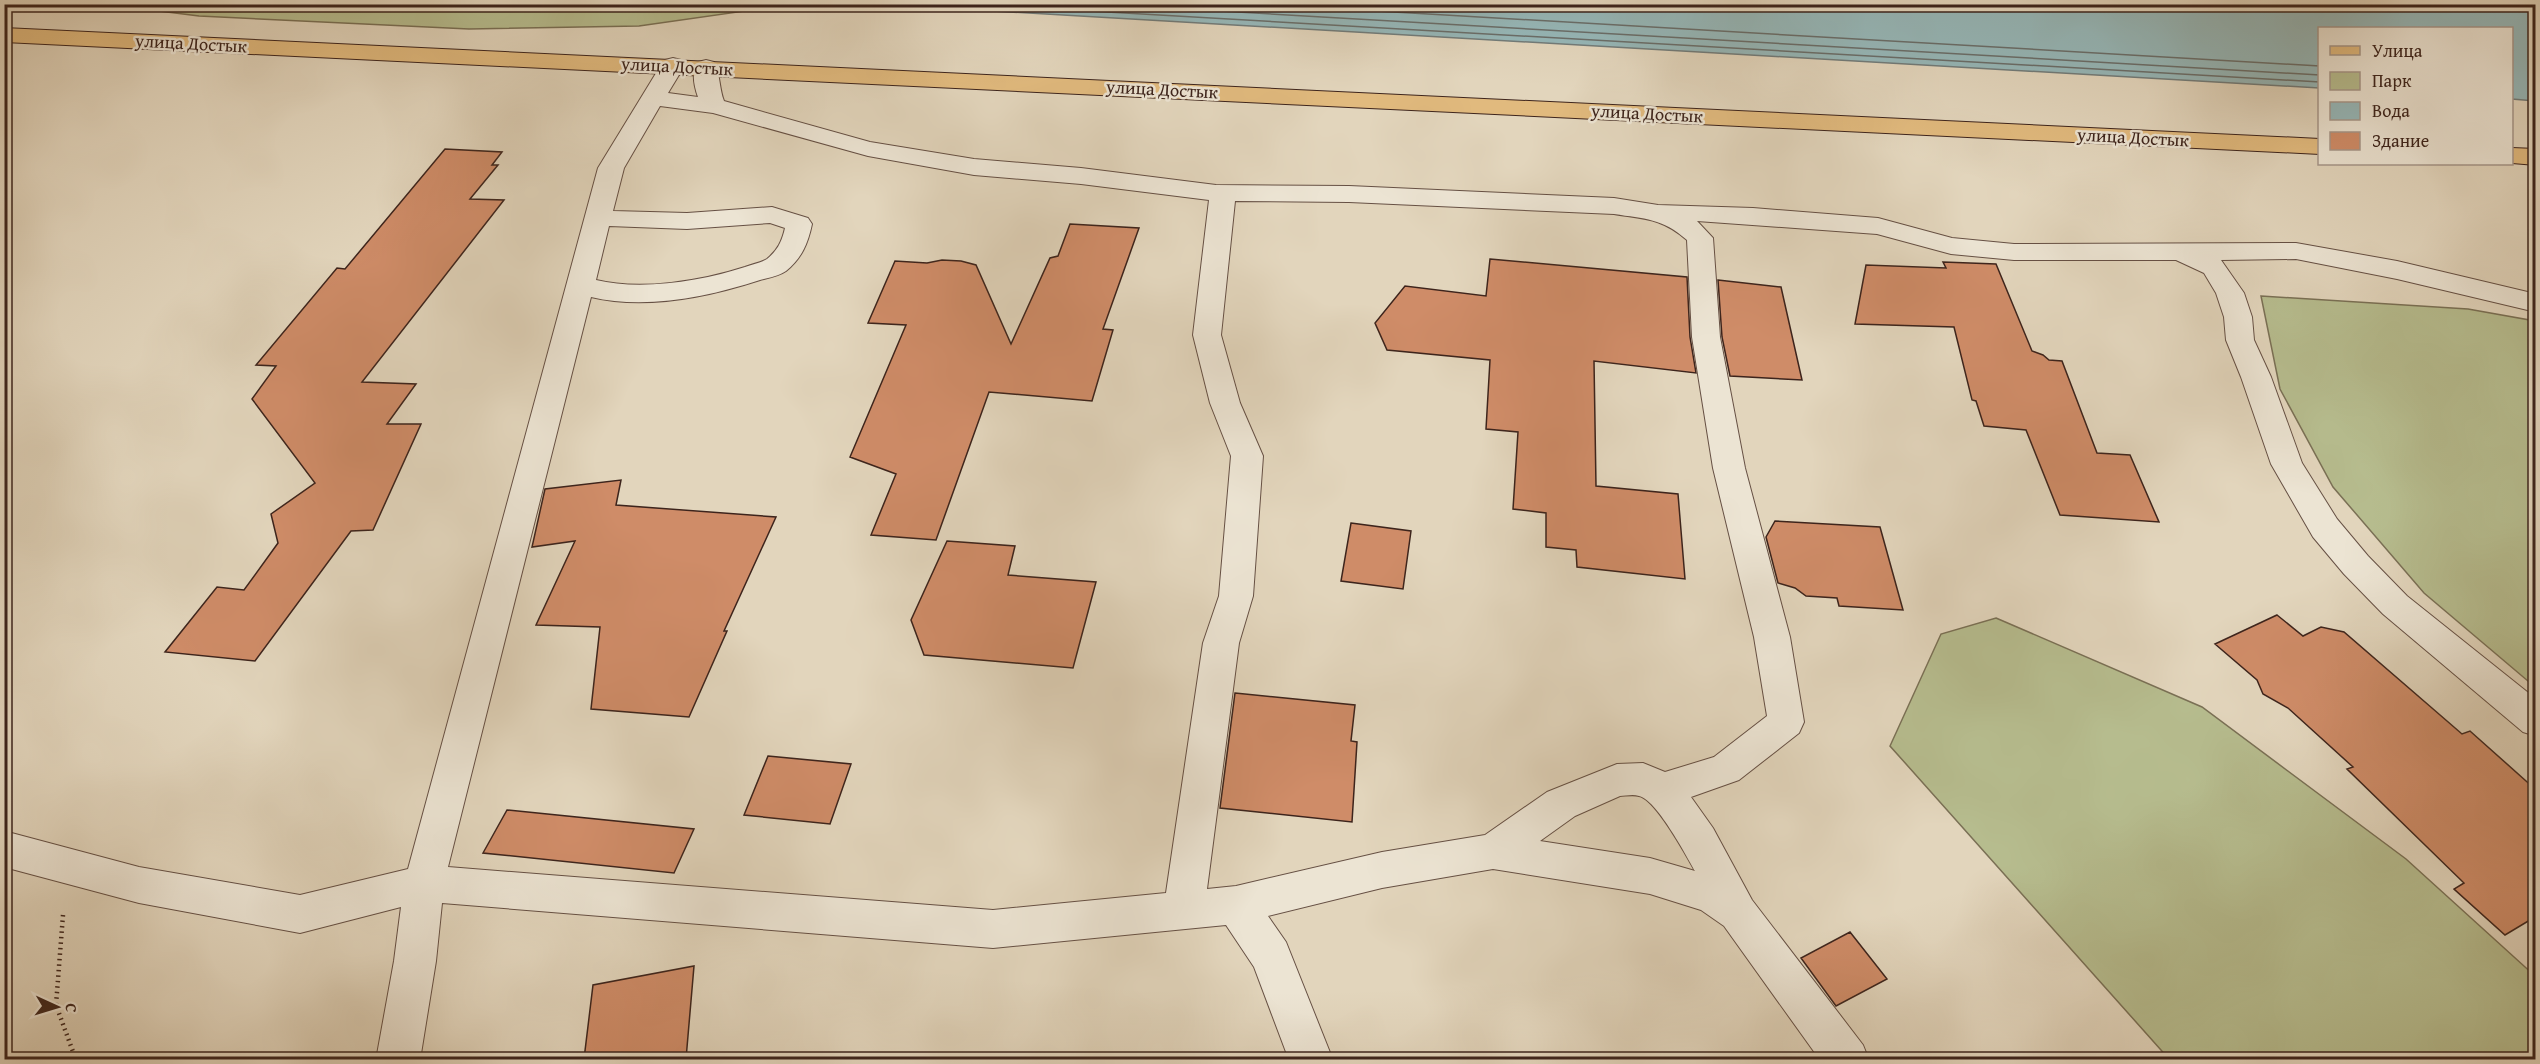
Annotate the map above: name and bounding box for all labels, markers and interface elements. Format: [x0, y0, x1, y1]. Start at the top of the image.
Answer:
street label: улица Достык [133, 27, 248, 59]
legend [2318, 27, 2513, 165]
text: Улица [2372, 37, 2423, 64]
street label: улица Достык [619, 50, 734, 82]
text: Парк [2372, 67, 2412, 94]
street label: улица Достык [1104, 73, 1219, 105]
street label: улица Достык [1589, 97, 1704, 129]
text: Вода [2372, 97, 2410, 124]
street label: улица Достык [2075, 121, 2190, 153]
text: Здание [2372, 127, 2429, 154]
north arrow [27, 977, 87, 1037]
text: С [60, 1003, 84, 1013]

